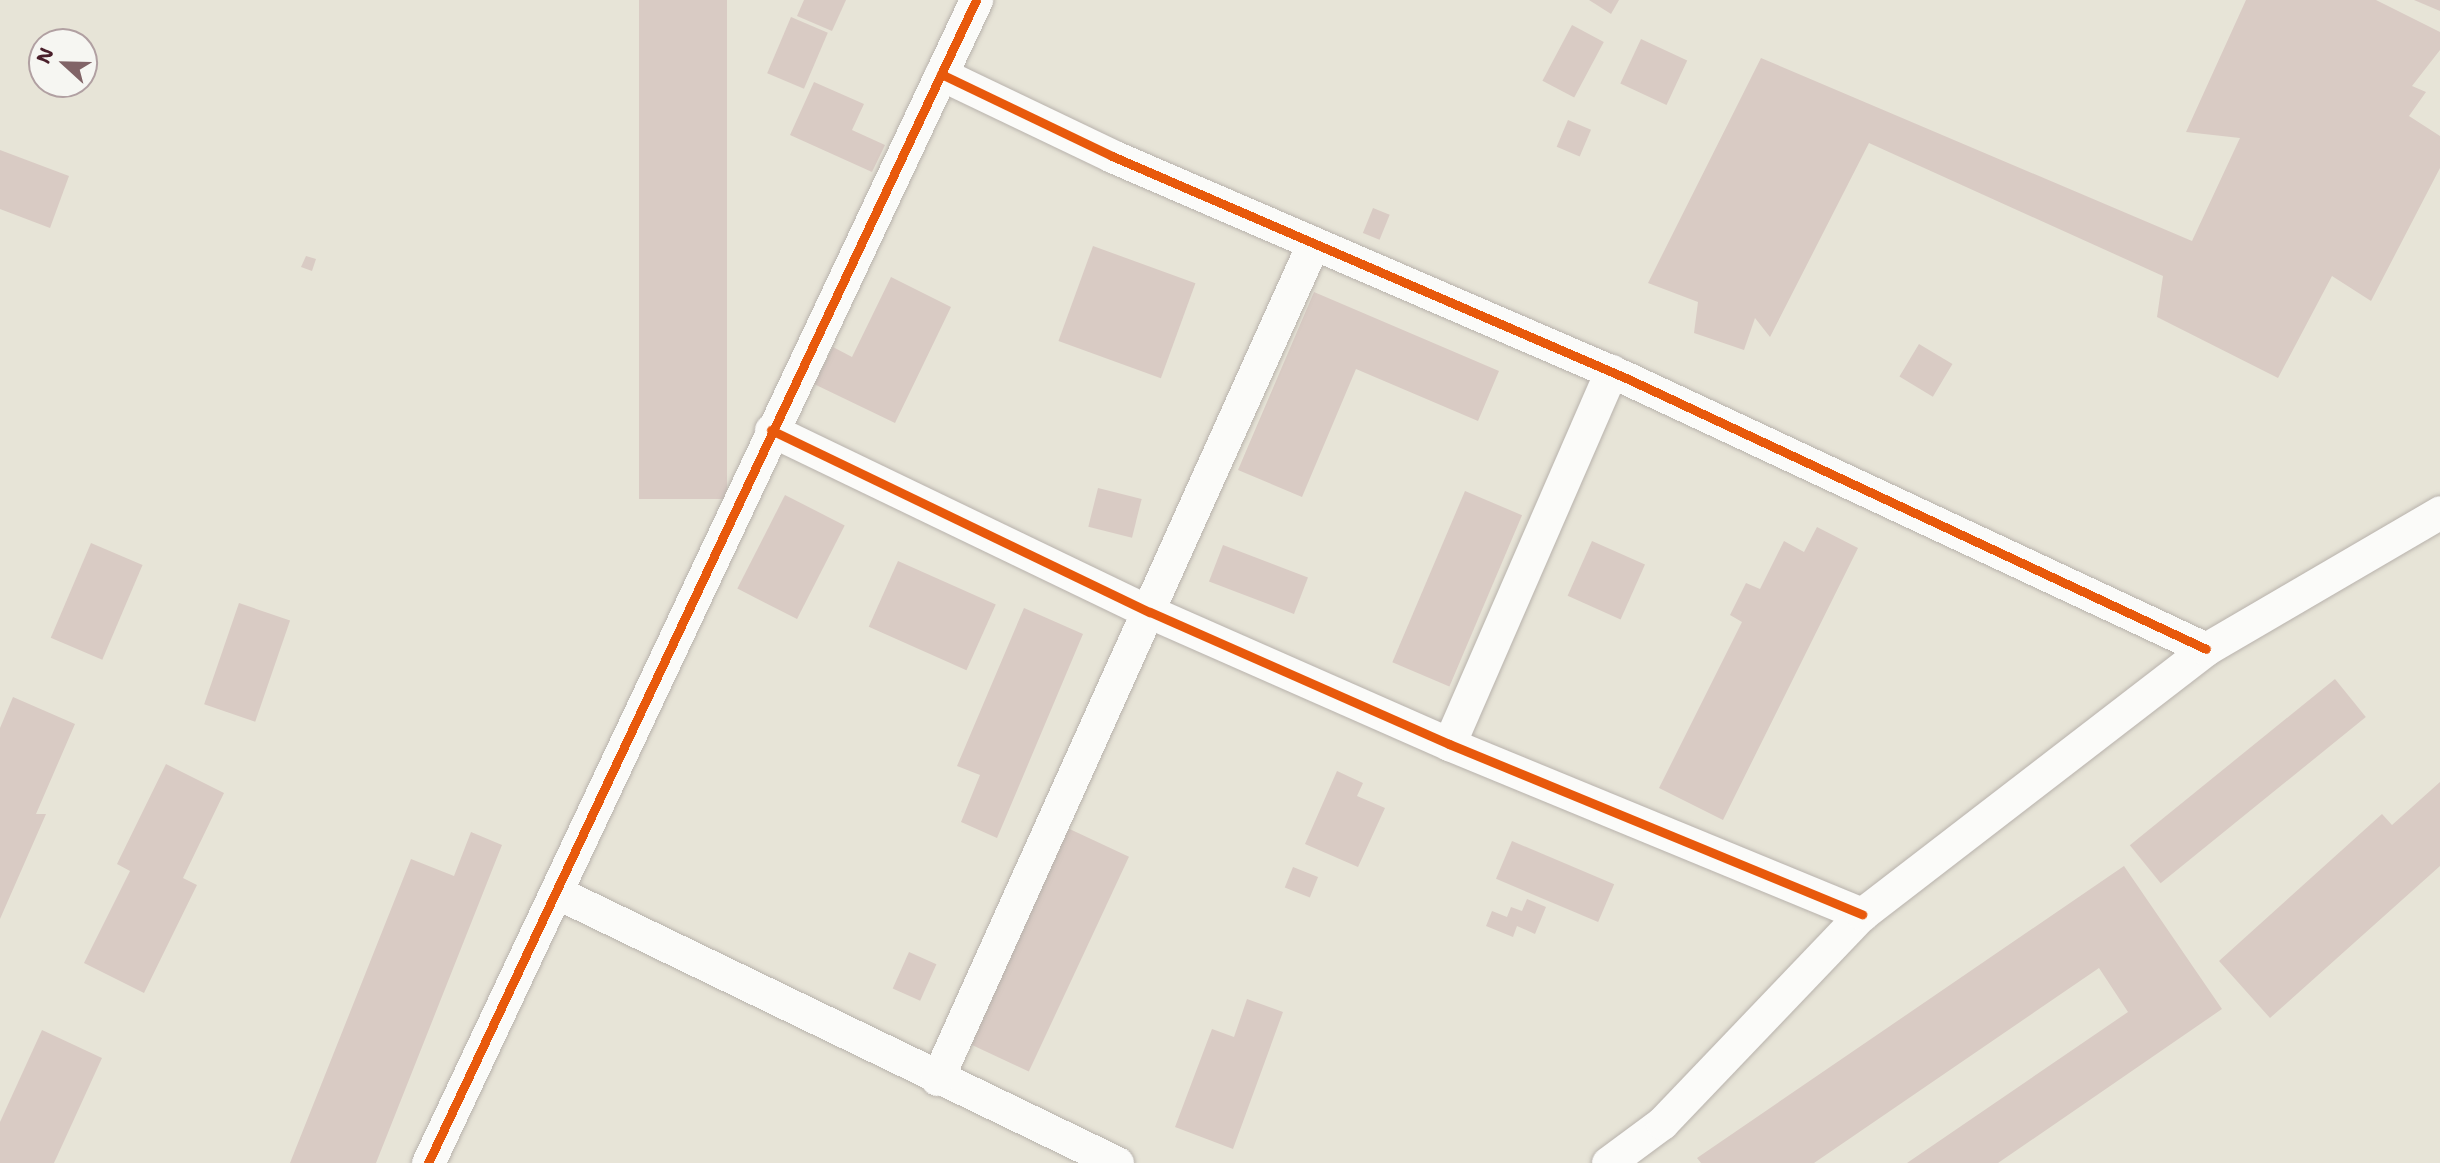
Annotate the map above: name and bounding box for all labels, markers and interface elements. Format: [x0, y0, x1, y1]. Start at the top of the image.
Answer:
north arrow [28, 28, 98, 98]
text: N [31, 44, 59, 67]

